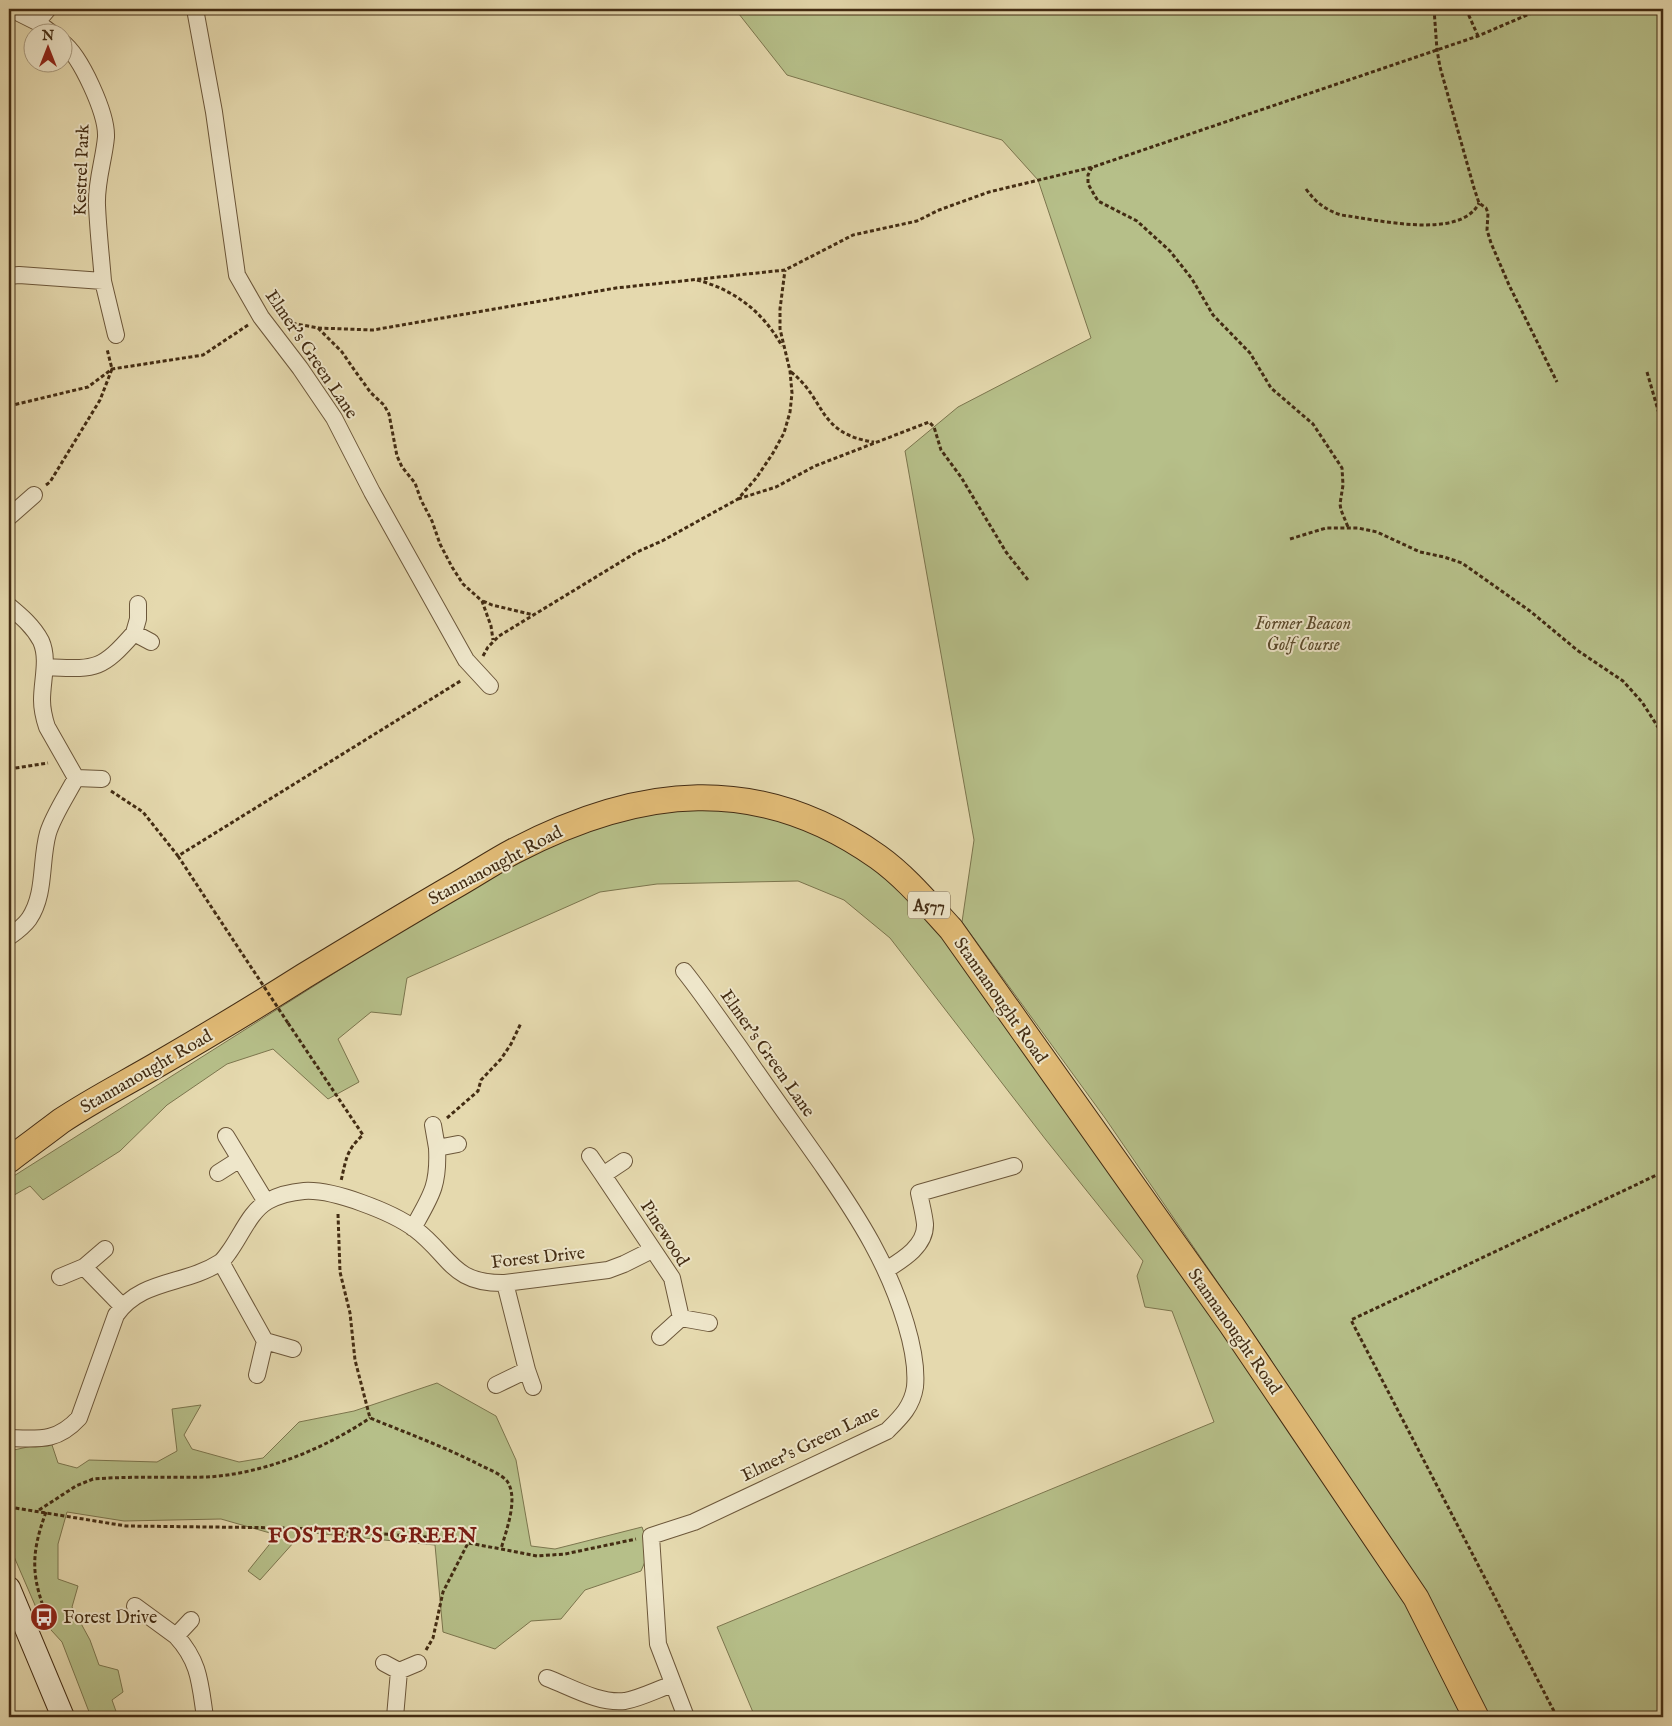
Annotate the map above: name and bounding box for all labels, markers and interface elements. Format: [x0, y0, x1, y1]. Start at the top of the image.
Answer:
north arrow [22, 22, 72, 72]
text: N [41, 27, 54, 45]
street label: Kestrel Park [69, 123, 96, 216]
street label: Elmer's Green Lane [259, 286, 362, 424]
park label: Former Beacon Golf Course [1255, 613, 1351, 657]
street label: Stannanought Road [425, 821, 567, 911]
road number: A577 [908, 892, 950, 918]
street label: Stannanought Road [948, 933, 1052, 1069]
street label: Elmer's Green Lane [714, 986, 819, 1122]
street label: Stannanought Road [77, 1025, 217, 1119]
street label: Pinewood [634, 1197, 694, 1271]
street label: Forest Drive [490, 1242, 586, 1275]
street label: Stannanought Road [1182, 1264, 1286, 1400]
street label: Elmer's Green Lane [738, 1401, 883, 1488]
district label: FOSTER'S GREEN [268, 1522, 478, 1550]
bus stop icon: Forest Drive [29, 1602, 59, 1632]
place label: Forest Drive [63, 1607, 157, 1630]

